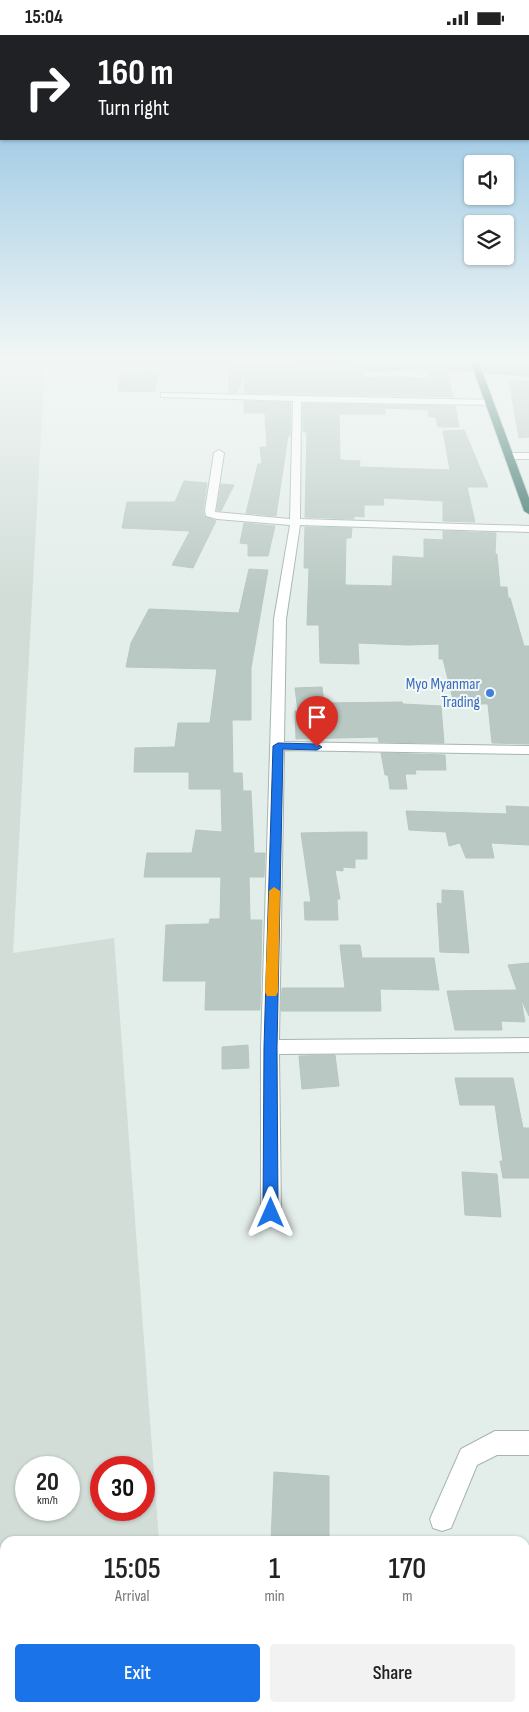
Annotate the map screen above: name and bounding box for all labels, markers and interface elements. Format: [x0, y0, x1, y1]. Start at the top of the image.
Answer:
text: 15:04 [25, 6, 63, 29]
text: 160 m [98, 52, 174, 95]
icon: right [15, 55, 80, 120]
text: Turn right [98, 95, 169, 122]
map controls [464, 155, 514, 265]
button: sound [464, 155, 514, 205]
button: layers [464, 215, 514, 265]
place label: Myo Myanmar Trading [406, 675, 480, 712]
marker: Myo Myanmar Trading [484, 687, 496, 699]
pin [296, 696, 338, 747]
icon: arrive [303, 703, 331, 731]
position arrow [244, 1186, 296, 1238]
speed limit sign: 30 [90, 1456, 155, 1521]
text: 20 [36, 1467, 59, 1498]
text: km/h [37, 1493, 58, 1508]
text: 15:05 [104, 1551, 161, 1587]
text: 1 [269, 1551, 280, 1587]
text: 170 [389, 1551, 426, 1587]
text: Arrival [115, 1587, 150, 1606]
text: min [265, 1587, 285, 1606]
text: m [402, 1587, 412, 1606]
button: Exit [15, 1644, 260, 1702]
button: Share [270, 1644, 515, 1702]

